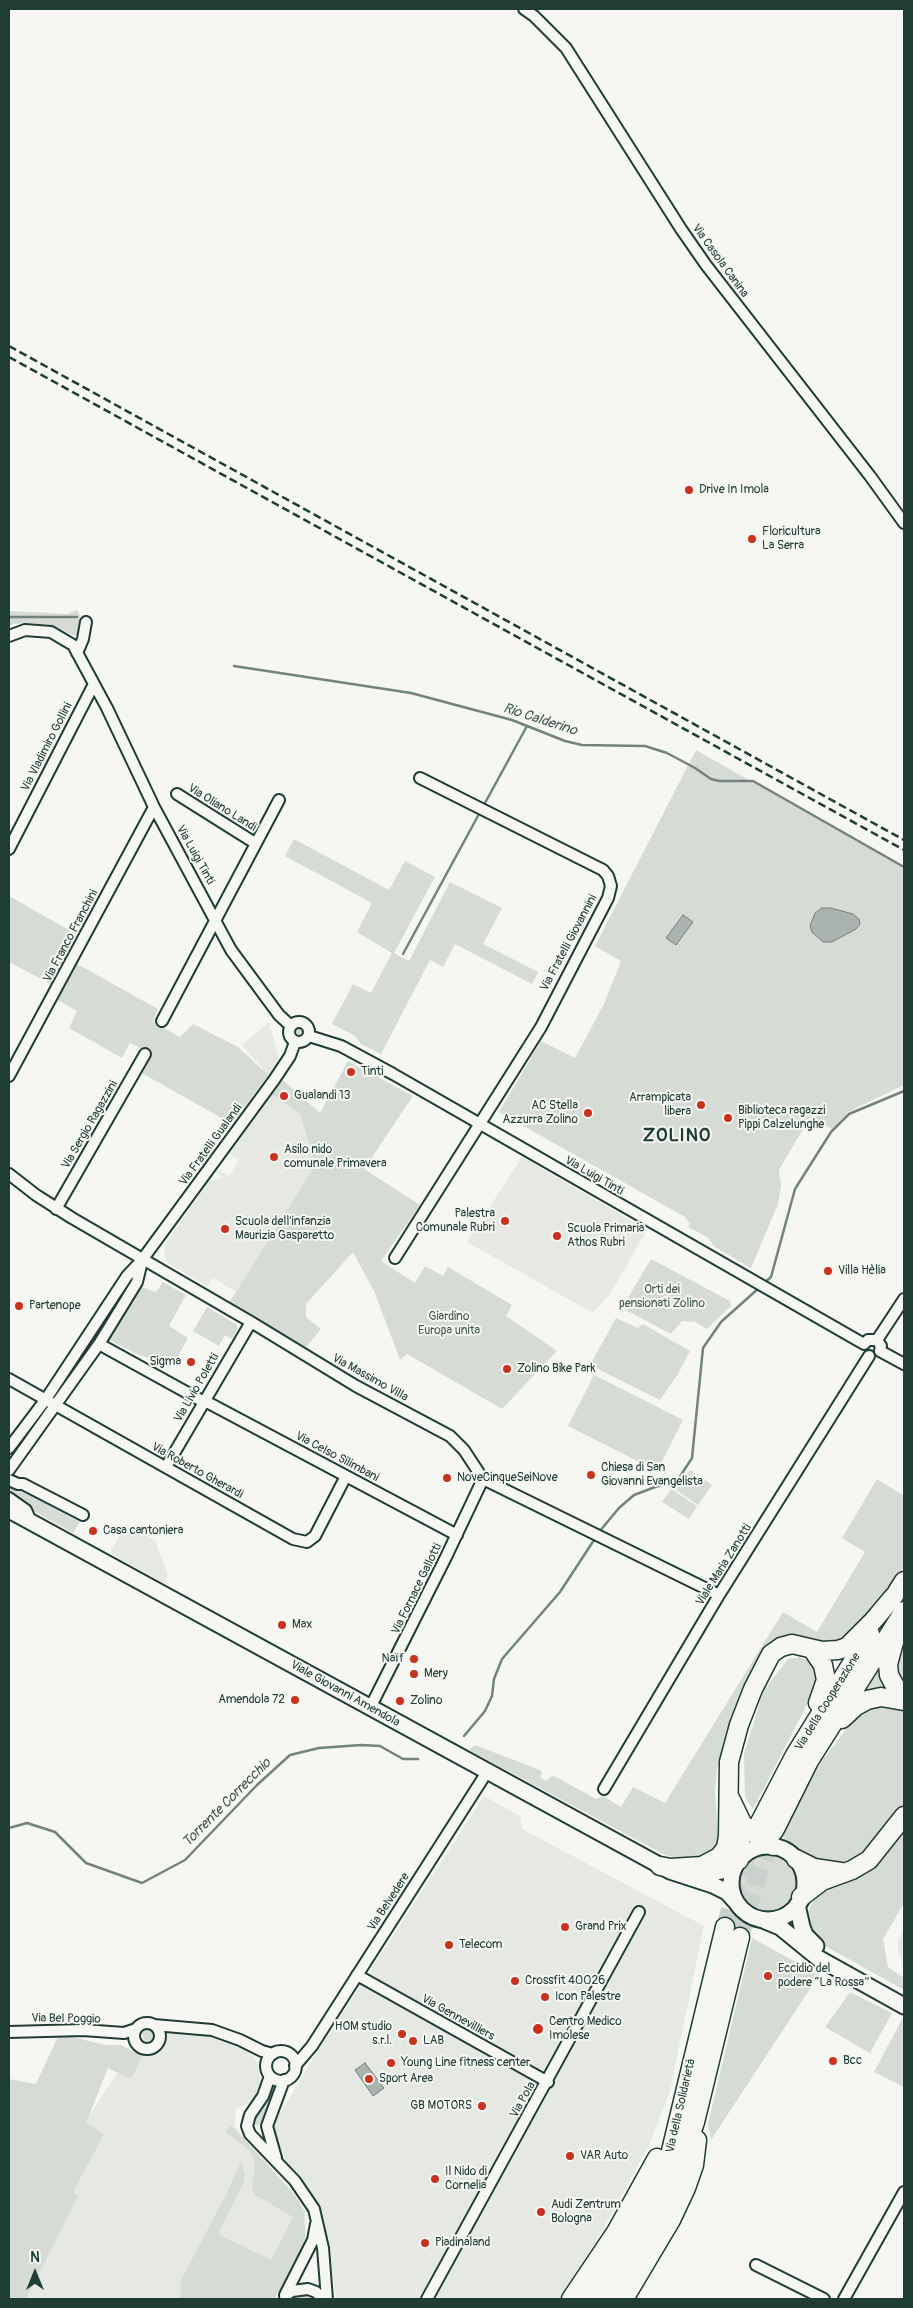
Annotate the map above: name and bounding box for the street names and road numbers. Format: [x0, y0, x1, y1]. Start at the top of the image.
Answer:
street label: Via Casola Canina [689, 222, 751, 300]
street label: Via Vladimiro Gollini [18, 700, 76, 794]
street label: Via Oliano Landi [185, 781, 259, 835]
street label: Via Luigi Tinti [173, 823, 217, 887]
street label: Via Franco Franchini [41, 887, 101, 985]
street label: Via Fratelli Giovannini [537, 892, 601, 994]
street label: Via Sergio Ragazzini [59, 1078, 121, 1172]
street label: Via Fratelli Gualandi [176, 1101, 246, 1189]
street label: Via Luigi Tinti [562, 1153, 626, 1199]
street label: Via Livio Poletti [172, 1351, 222, 1425]
street label: Via Massimo Villa [330, 1351, 410, 1405]
street label: Via Celso Silimbani [293, 1429, 381, 1485]
street label: Via Roberto Gherardi [149, 1440, 245, 1502]
street label: Viale Maria Zanotti [693, 1521, 755, 1609]
street label: Via Fornace Gallotti [389, 1541, 445, 1637]
street label: Via della Cooperazione [792, 1650, 864, 1754]
street label: Viale Giovanni Amendola [288, 1658, 402, 1730]
street label: Via Belvedere [365, 1870, 413, 1934]
street label: Via Gennevilliers [419, 1992, 497, 2044]
street label: Via Bel Poggio [31, 2011, 101, 2027]
street label: Via della Solidarietà [663, 2058, 699, 2154]
street label: Via Pola [507, 2079, 539, 2121]

